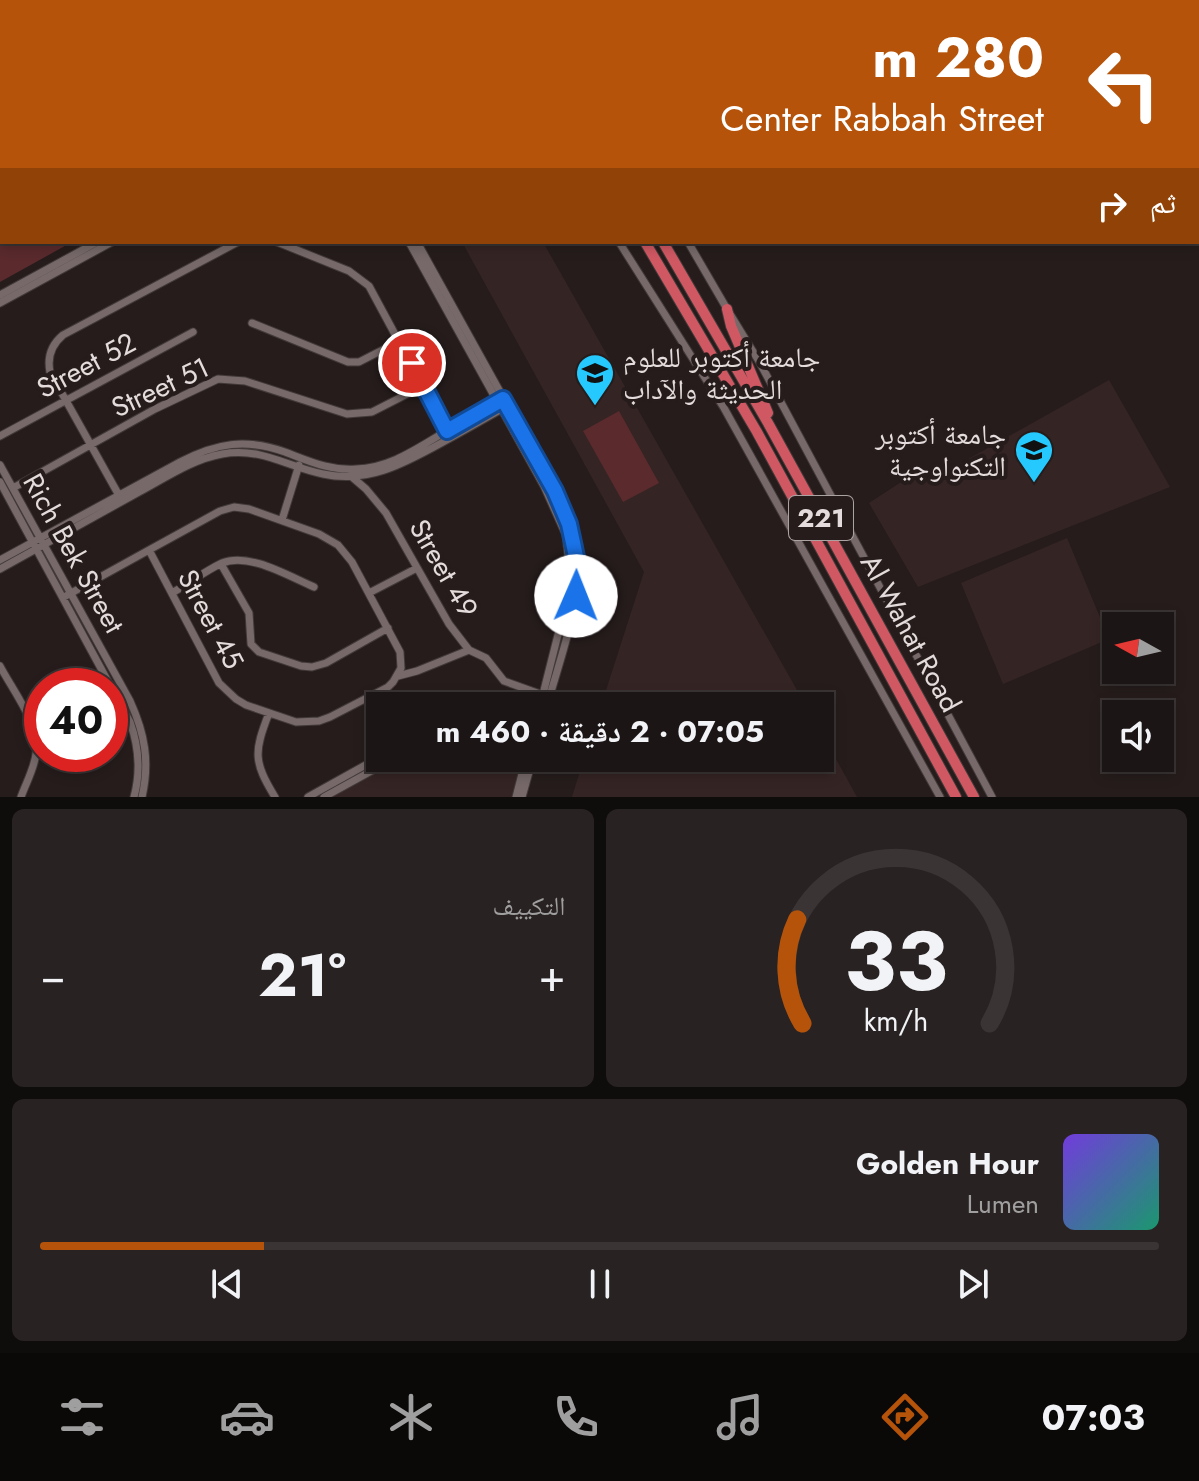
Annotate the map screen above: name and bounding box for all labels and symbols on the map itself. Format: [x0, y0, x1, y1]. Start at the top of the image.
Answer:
street label: Street 52 [29, 322, 143, 409]
pin [378, 329, 446, 397]
place label: جامعة أكتوبر للعلوم الحديثة والآداب [623, 337, 820, 410]
street label: Street 51 [105, 347, 216, 428]
school or university icon: جامعة أكتوبر للعلوم الحديثة والآداب [574, 352, 616, 407]
place label: جامعة أكتوبر التكنواوجية [874, 414, 1006, 487]
school or university icon: جامعة أكتوبر التكنواوجية [1013, 429, 1055, 484]
street label: Rich Bek Street [13, 466, 135, 641]
road number: 221 [789, 496, 853, 540]
street label: Street 49 [399, 511, 488, 625]
street label: Al Wahat Road [850, 547, 971, 720]
position arrow [534, 554, 618, 638]
street label: Street 45 [167, 562, 254, 676]
north arrow [1102, 612, 1174, 684]
speed limit sign: 40 [24, 668, 128, 772]

